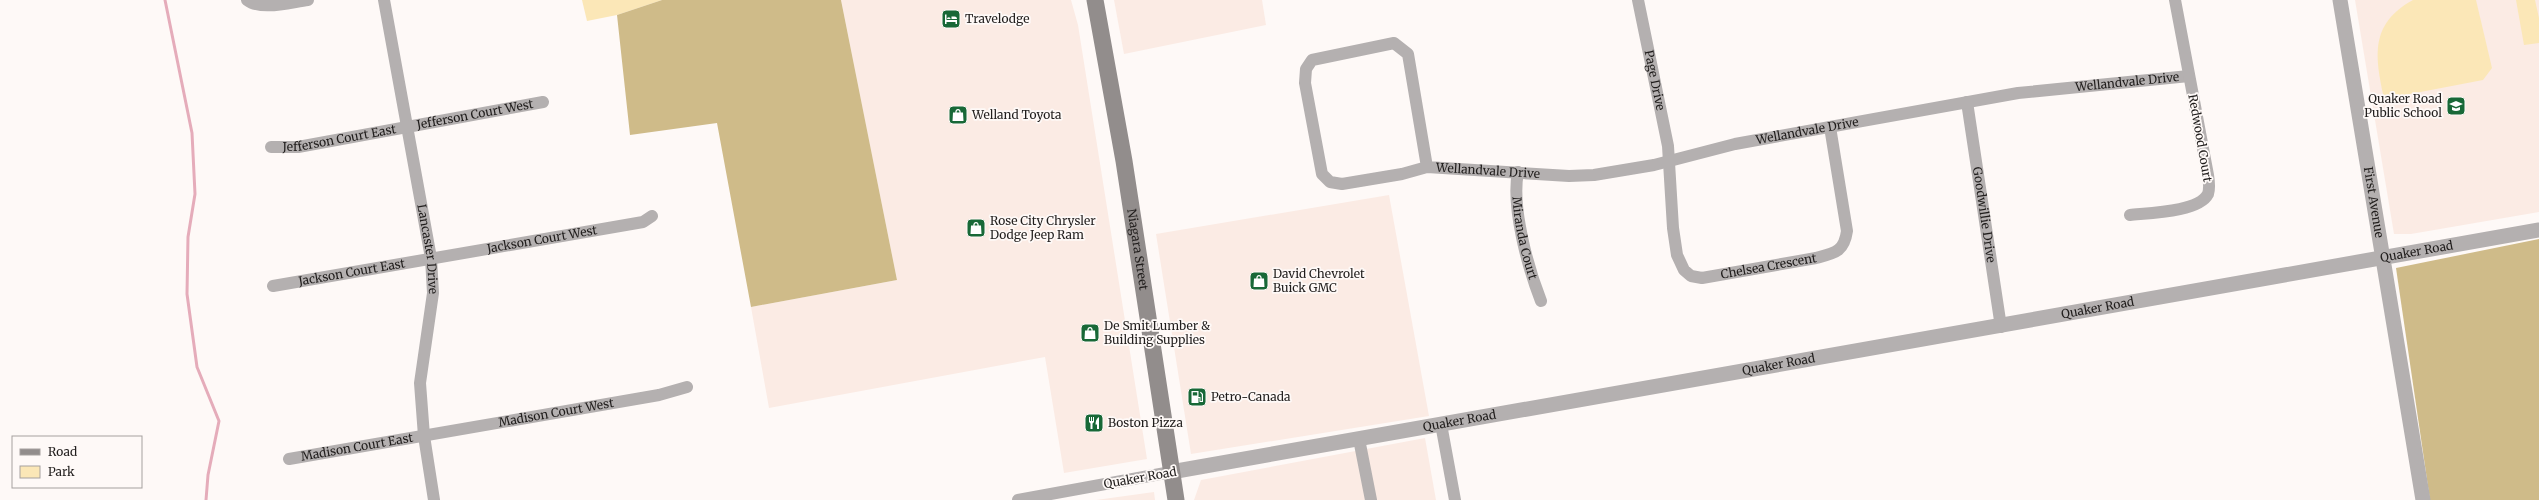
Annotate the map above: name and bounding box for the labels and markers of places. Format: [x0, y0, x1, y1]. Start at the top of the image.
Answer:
hotel icon: Travelodge [940, 8, 962, 30]
place label: Travelodge [965, 11, 1029, 26]
place label: Quaker Road Public School [2364, 91, 2442, 120]
school or university icon: Quaker Road Public School [2445, 95, 2467, 117]
shop icon: Welland Toyota [947, 104, 969, 126]
place label: Welland Toyota [971, 107, 1062, 122]
place label: Rose City Chrysler Dodge Jeep Ram [990, 213, 1096, 242]
shop icon: Rose City Chrysler Dodge Jeep Ram [965, 217, 987, 239]
place label: David Chevrolet Buick GMC [1273, 266, 1365, 295]
shop icon: David Chevrolet Buick GMC [1248, 270, 1270, 292]
place label: De Smit Lumber & Building Supplies [1104, 318, 1210, 347]
shop icon: De Smit Lumber & Building Supplies [1079, 322, 1101, 344]
fuel station icon: Petro-Canada [1186, 386, 1208, 408]
place label: Petro-Canada [1211, 389, 1291, 404]
restaurant icon: Boston Pizza [1083, 412, 1105, 434]
place label: Boston Pizza [1108, 415, 1183, 430]

